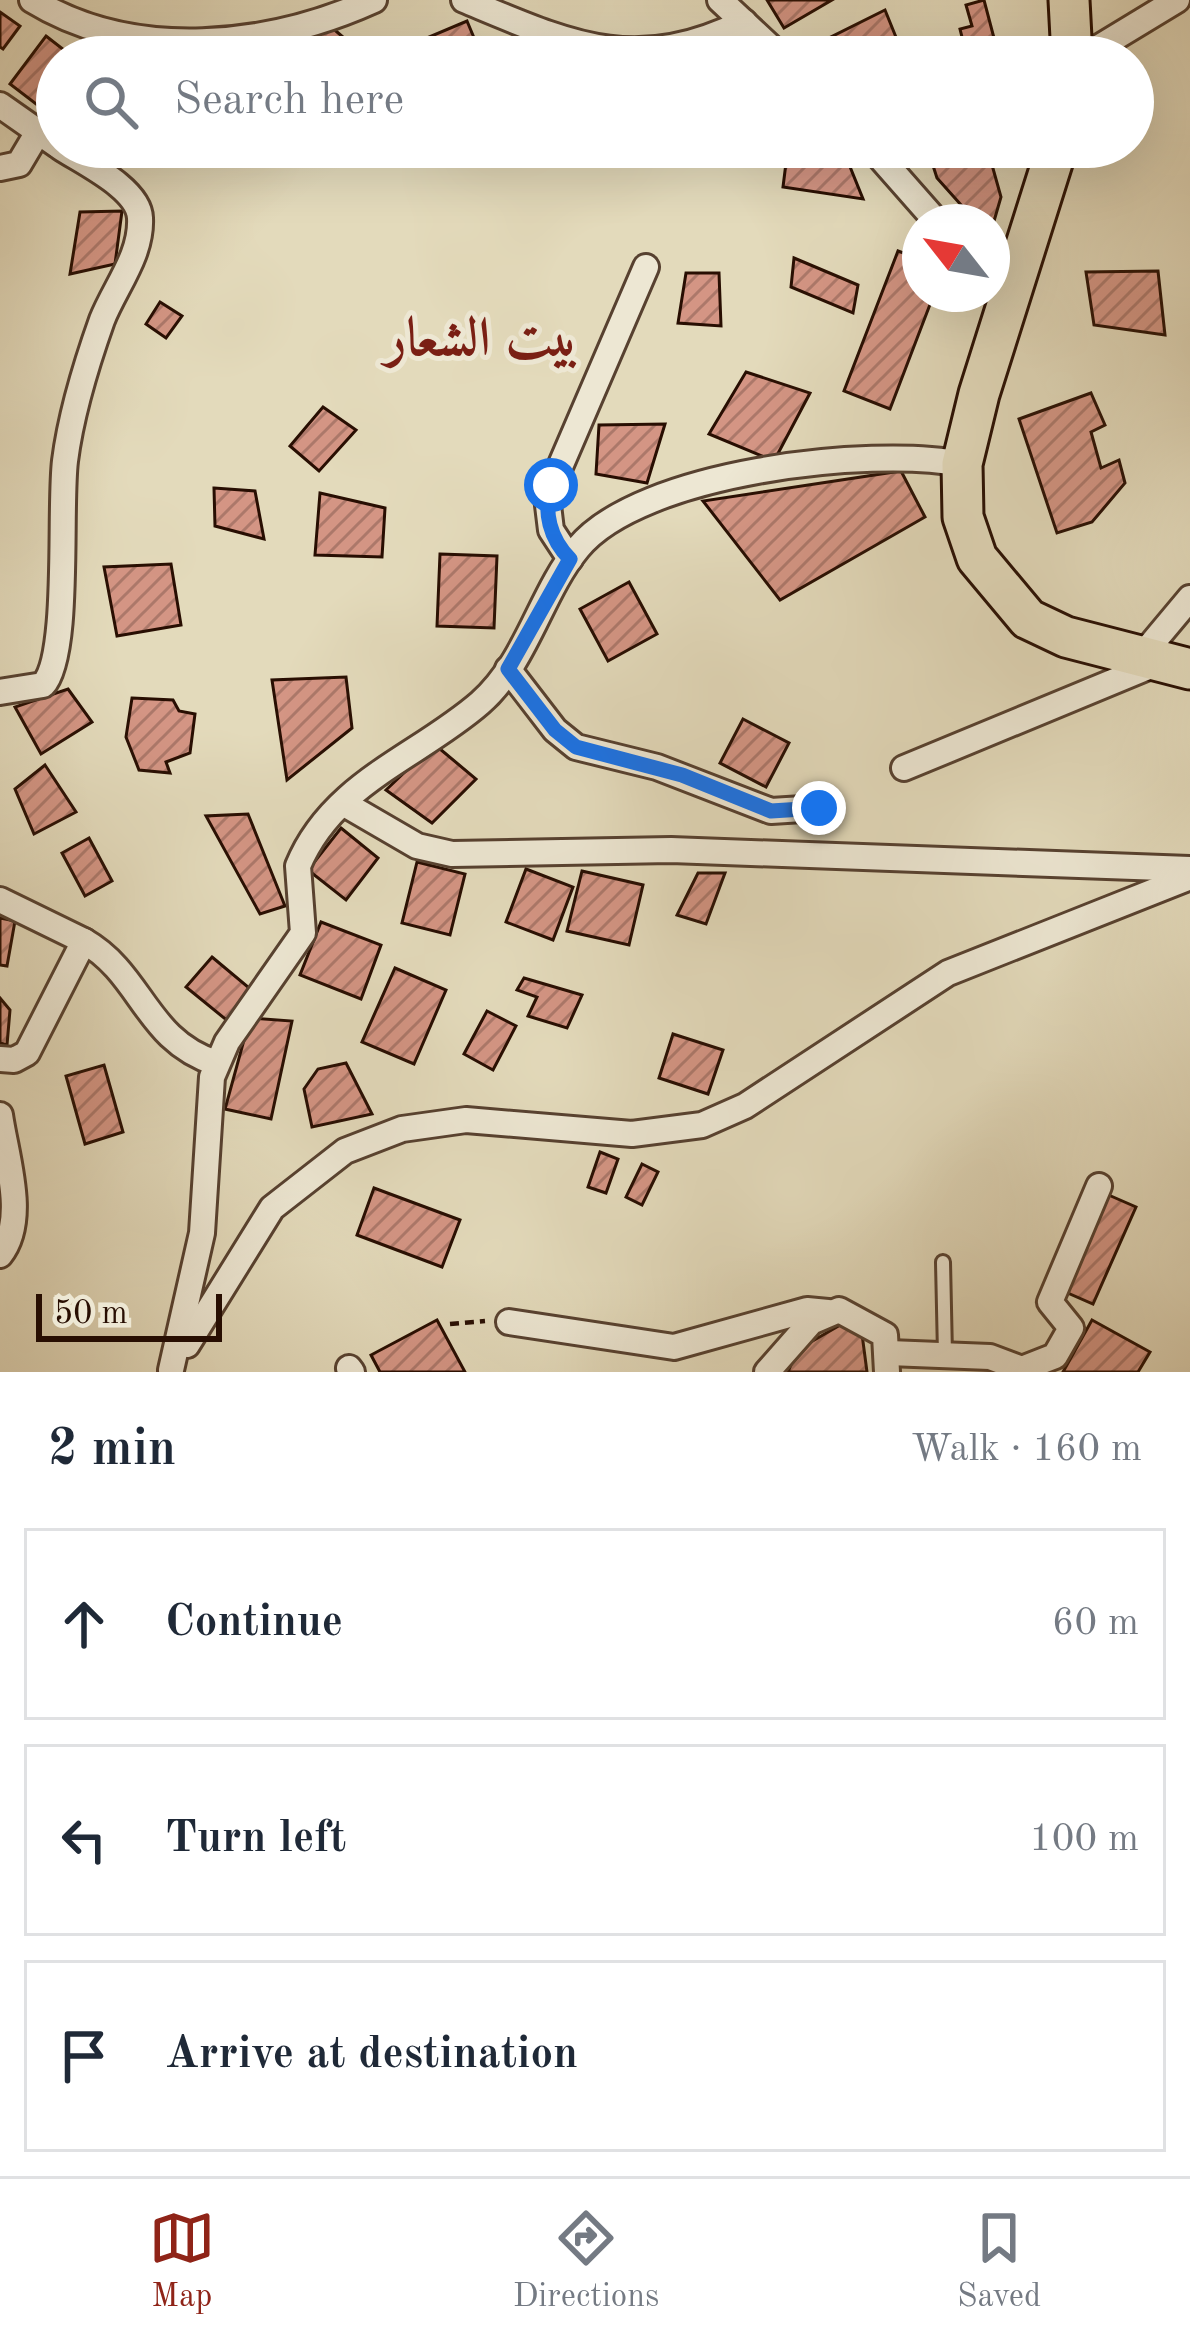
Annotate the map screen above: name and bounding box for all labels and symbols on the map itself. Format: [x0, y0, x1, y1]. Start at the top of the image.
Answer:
north arrow [902, 204, 1010, 312]
district label: بيت الشعار [380, 314, 579, 369]
route start [524, 458, 578, 512]
route end [792, 781, 846, 835]
scale bar [36, 1288, 222, 1341]

